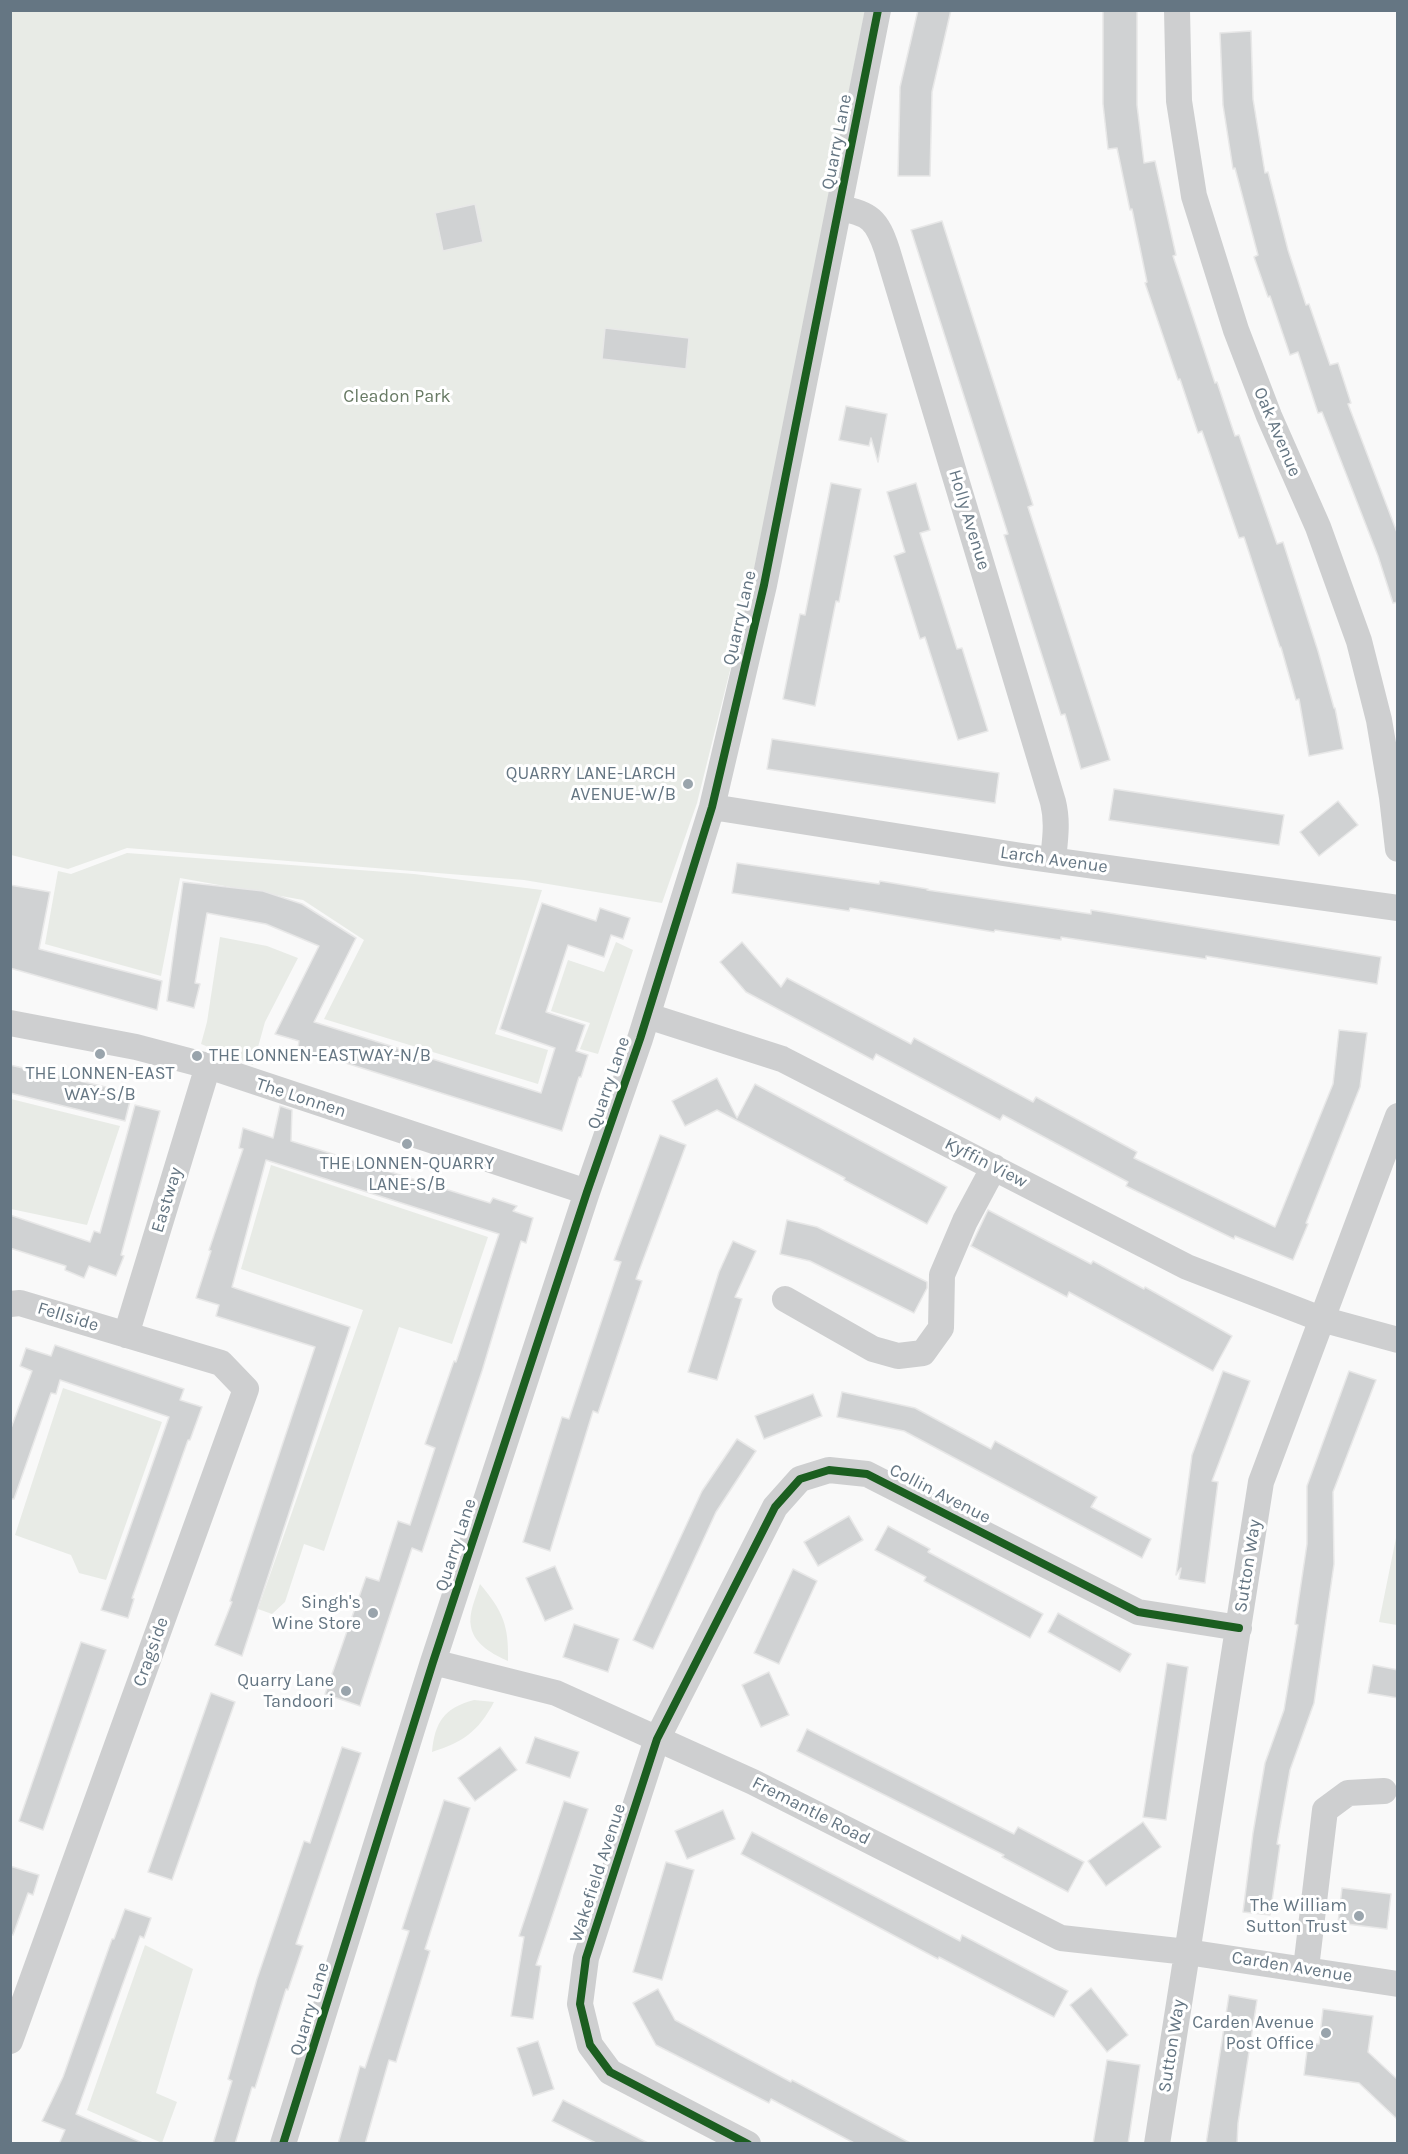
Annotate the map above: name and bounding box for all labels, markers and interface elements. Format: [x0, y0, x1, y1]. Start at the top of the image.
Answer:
street label: Quarry Lane [817, 93, 857, 191]
street label: Oak Avenue [1248, 384, 1306, 480]
park label: Cleadon Park [343, 386, 451, 408]
street label: Holly Avenue [943, 467, 995, 573]
street label: Quarry Lane [719, 568, 761, 668]
place label: QUARRY LANE-LARCH AVENUE-W/B [506, 763, 676, 806]
marker: QUARRY LANE-LARCH AVENUE-W/B [681, 777, 695, 791]
street label: Larch Avenue [999, 842, 1109, 878]
street label: Quarry Lane [583, 1034, 635, 1132]
place label: THE LONNEN-EASTWAY-N/B [209, 1045, 431, 1067]
marker: THE LONNEN-EAST WAY-S/B [93, 1047, 107, 1061]
marker: THE LONNEN-EASTWAY-N/B [190, 1049, 204, 1063]
place label: THE LONNEN-EAST WAY-S/B [25, 1063, 175, 1106]
street label: The Lonnen [253, 1073, 349, 1123]
street label: Kyffin View [941, 1133, 1031, 1193]
marker: THE LONNEN-QUARRY LANE-S/B [400, 1137, 414, 1151]
place label: THE LONNEN-QUARRY LANE-S/B [320, 1153, 494, 1196]
street label: Eastway [147, 1165, 187, 1235]
street label: Fellside [35, 1297, 101, 1337]
street label: Collin Avenue [886, 1459, 994, 1529]
street label: Quarry Lane [431, 1496, 481, 1594]
street label: Sutton Way [1230, 1518, 1266, 1614]
place label: Singh's Wine Store [272, 1592, 361, 1634]
marker: Singh's Wine Store [366, 1606, 380, 1620]
street label: Cragside [128, 1614, 174, 1690]
place label: Quarry Lane Tandoori [237, 1670, 334, 1712]
marker: Quarry Lane Tandoori [339, 1684, 353, 1698]
street label: Fremantle Road [748, 1772, 874, 1850]
street label: Wakefield Avenue [565, 1801, 631, 1945]
place label: The William Sutton Trust [1245, 1895, 1347, 1938]
marker: The William Sutton Trust [1352, 1909, 1366, 1923]
street label: Carden Avenue [1230, 1947, 1354, 1987]
street label: Quarry Lane [286, 1960, 334, 2058]
street label: Sutton Way [1154, 1998, 1190, 2094]
place label: Carden Avenue Post Office [1192, 2012, 1314, 2054]
marker: Carden Avenue Post Office [1319, 2026, 1333, 2040]

